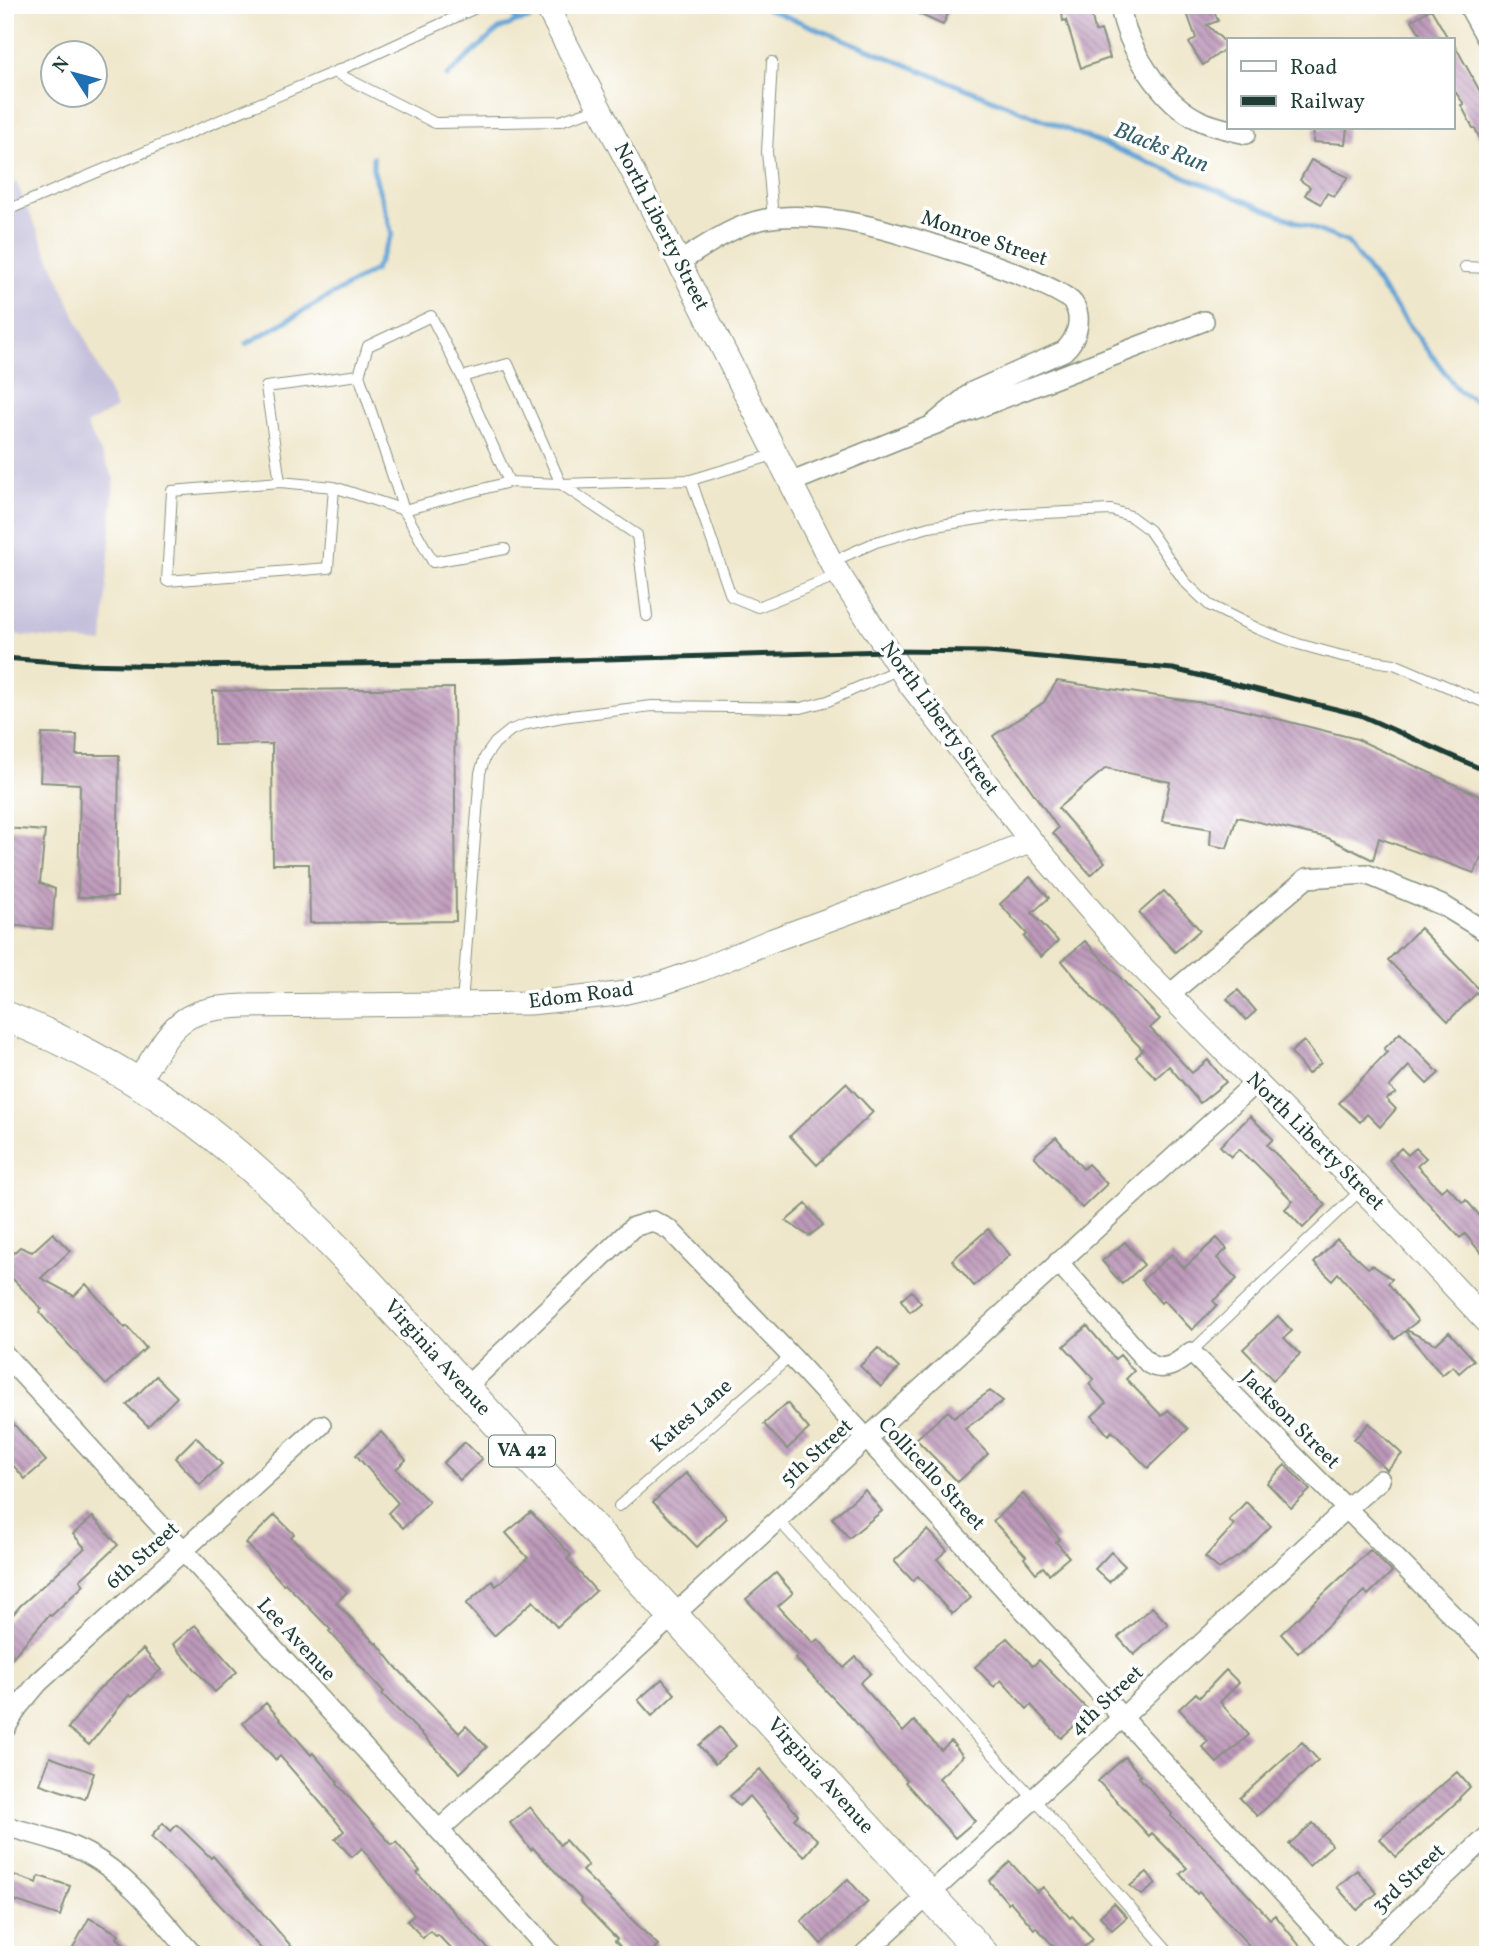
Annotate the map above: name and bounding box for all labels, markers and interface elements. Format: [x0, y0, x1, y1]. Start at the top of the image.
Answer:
north arrow [38, 38, 108, 108]
legend [1227, 38, 1454, 130]
text: N [47, 52, 77, 78]
text: Road [1290, 54, 1337, 83]
text: Railway [1290, 88, 1366, 117]
water label: Blacks Run [1109, 114, 1213, 182]
street label: North Liberty Street [606, 138, 716, 316]
street label: Monroe Street [917, 204, 1051, 274]
street label: North Liberty Street [873, 636, 1005, 802]
street label: Edom Road [527, 975, 635, 1017]
street label: North Liberty Street [1239, 1066, 1391, 1218]
street label: Virginia Avenue [377, 1293, 497, 1423]
street label: Jackson Street [1234, 1364, 1346, 1476]
street label: Kates Lane [645, 1372, 739, 1460]
street label: Collicello Street [871, 1411, 991, 1537]
street label: 5th Street [774, 1412, 860, 1494]
road number: VA 42 [489, 1436, 555, 1466]
street label: 6th Street [100, 1515, 186, 1597]
street label: Lee Avenue [250, 1592, 342, 1688]
street label: 4th Street [1064, 1659, 1150, 1743]
street label: Virginia Avenue [760, 1711, 880, 1841]
street label: 3rd Street [1366, 1837, 1452, 1921]

